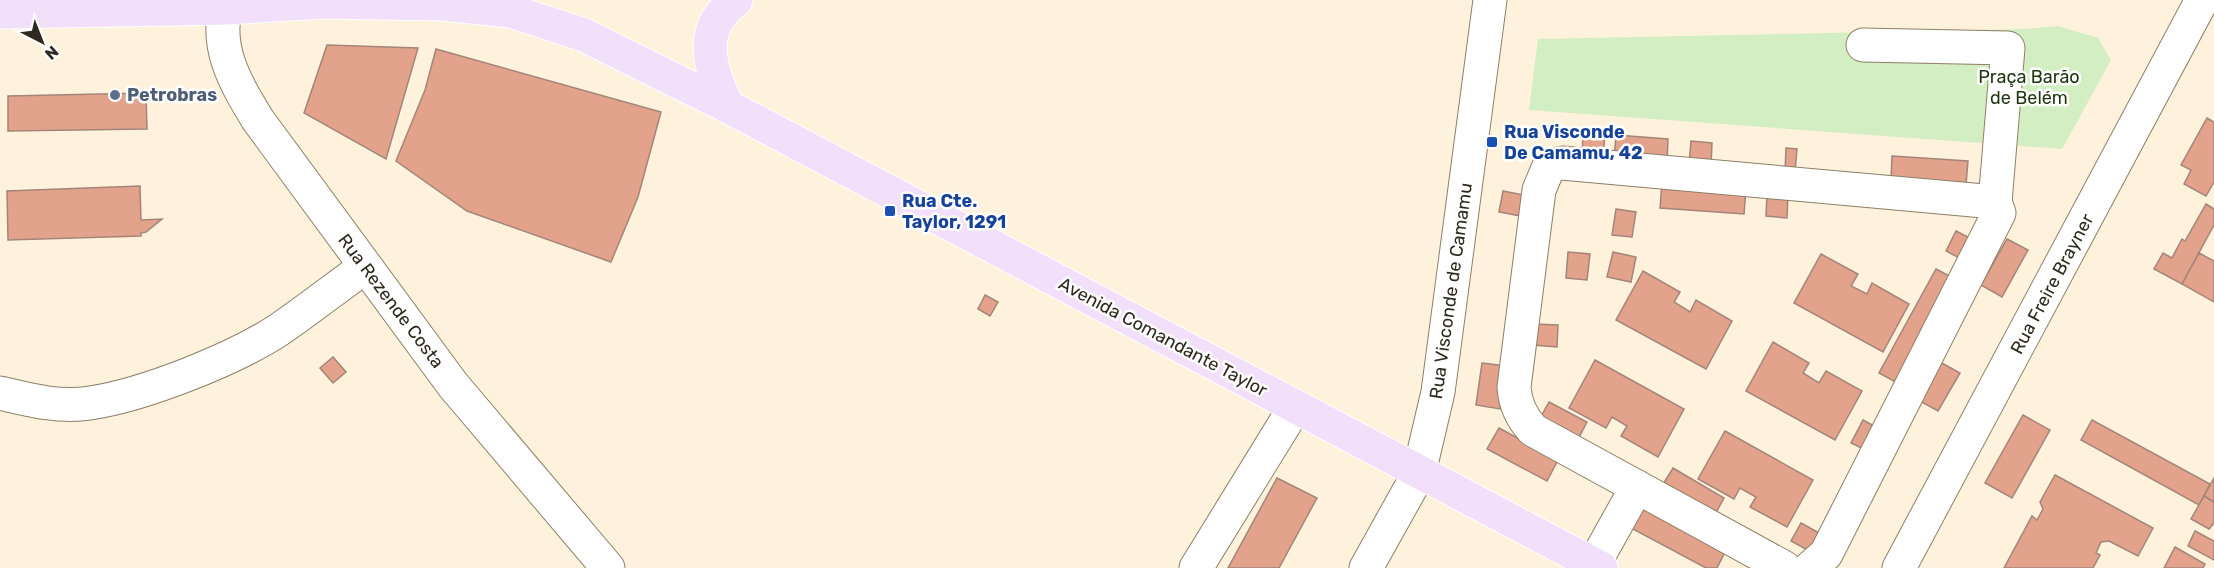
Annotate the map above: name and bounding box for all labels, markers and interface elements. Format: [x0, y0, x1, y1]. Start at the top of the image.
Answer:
north arrow [12, 12, 72, 72]
text: N [41, 42, 62, 64]
park label: Praça Barão de Belém [1978, 66, 2080, 109]
place label: Petrobras [127, 84, 217, 106]
marker: Petrobras [108, 88, 122, 102]
place label: Rua Visconde De Camamu, 42 [1504, 121, 1643, 164]
marker: Rua Visconde De Camamu, 42 [1485, 135, 1499, 149]
street label: Rua Visconde de Camamu [1425, 182, 1477, 400]
place label: Rua Cte. Taylor, 1291 [902, 190, 1006, 233]
marker: Rua Cte. Taylor, 1291 [883, 204, 897, 218]
street label: Rua Freire Brayner [2006, 210, 2098, 358]
street label: Rua Rezende Costa [333, 230, 449, 372]
street label: Avenida Comandante Taylor [1055, 273, 1271, 402]

